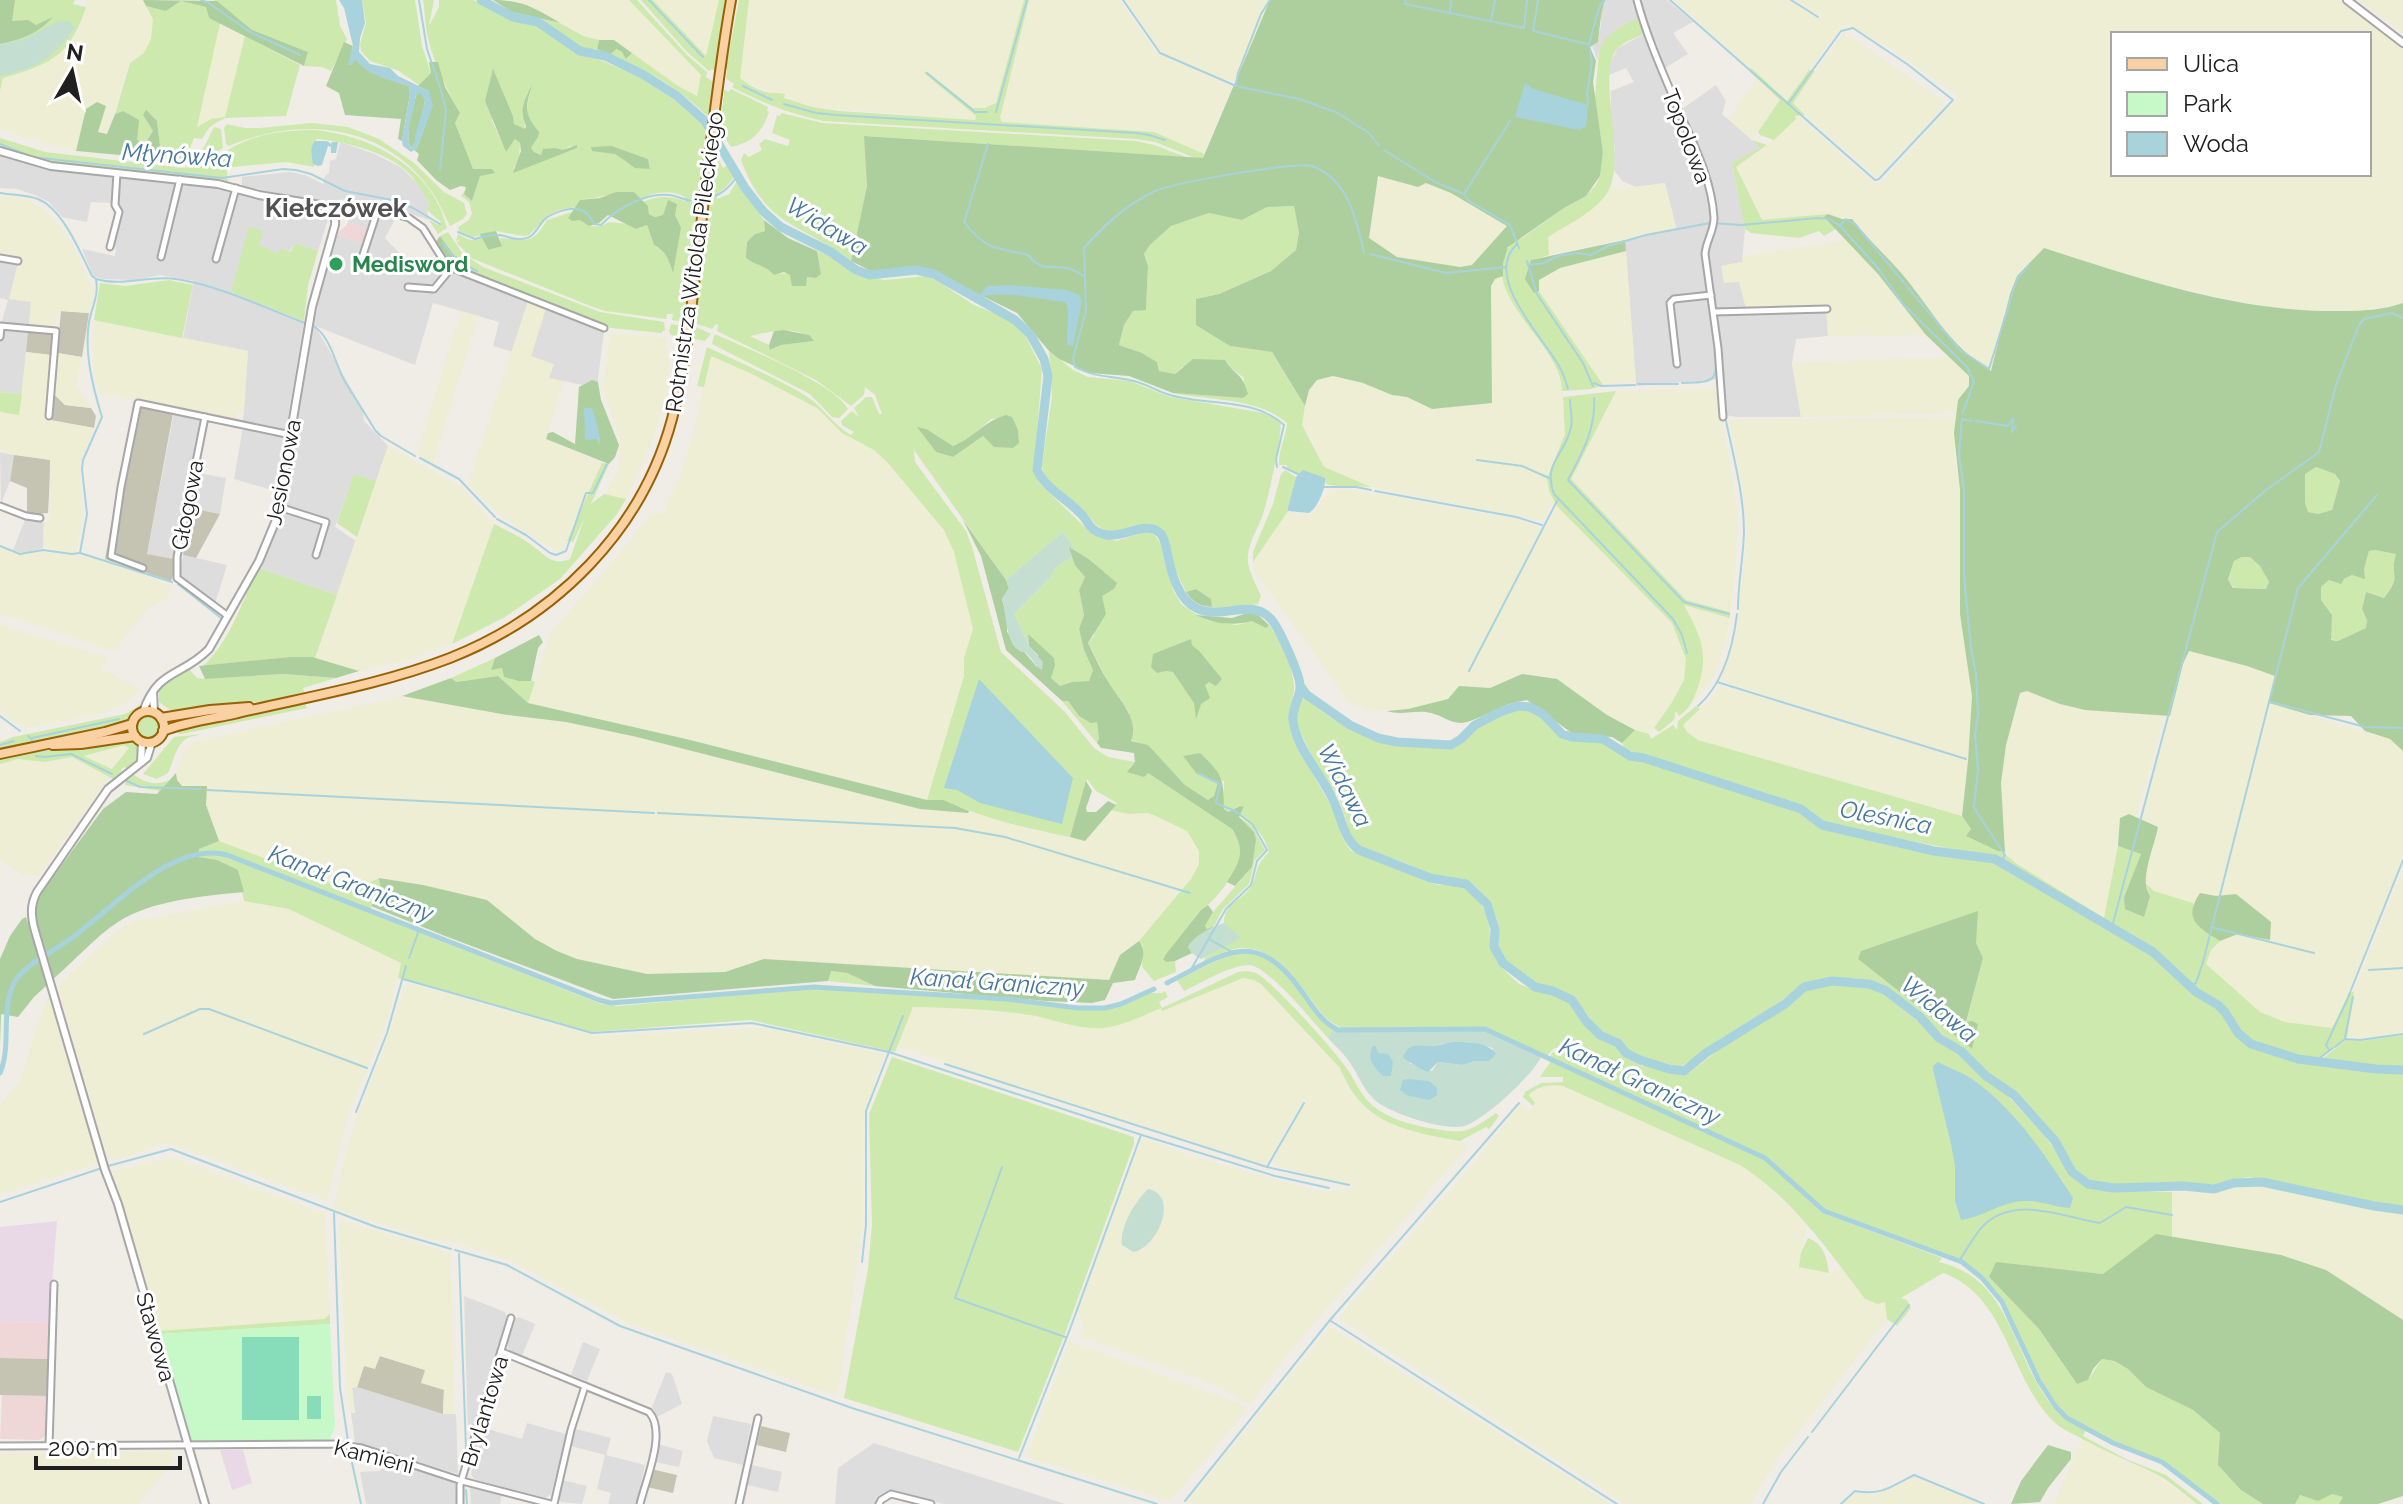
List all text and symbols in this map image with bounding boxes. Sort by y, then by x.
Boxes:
north arrow [32,32,112,112]
legend [2111,32,2371,176]
text: N [65,38,85,66]
text: Ulica [2183,49,2239,78]
street label: Topolowa [1657,85,1717,187]
text: Park [2183,89,2232,118]
street label: Rotmistrza Witolda Pileckiego [660,110,728,414]
text: Woda [2183,129,2249,158]
water label: Młynówka [121,137,233,173]
water label: Widawa [781,190,873,262]
district label: Kiełczówek [265,193,408,223]
place label: Medisword [352,251,468,277]
marker: Medisword [327,255,345,273]
street label: Jesionowa [260,417,306,527]
street label: Głogowa [166,458,208,552]
water label: Widawa [1312,738,1378,832]
water label: Oleśnica [1838,794,1934,840]
water label: Kanał Graniczny [265,838,439,928]
water label: Kanał Graniczny [909,961,1086,1003]
water label: Widawa [1895,969,1983,1049]
water label: Kanał Graniczny [1555,1031,1726,1132]
street label: Stawowa [131,1289,181,1385]
street label: Brylantowa [455,1352,513,1470]
scale bar [36,1420,180,1470]
text: 200 m [48,1433,118,1462]
street label: Kamieni [331,1434,417,1478]

